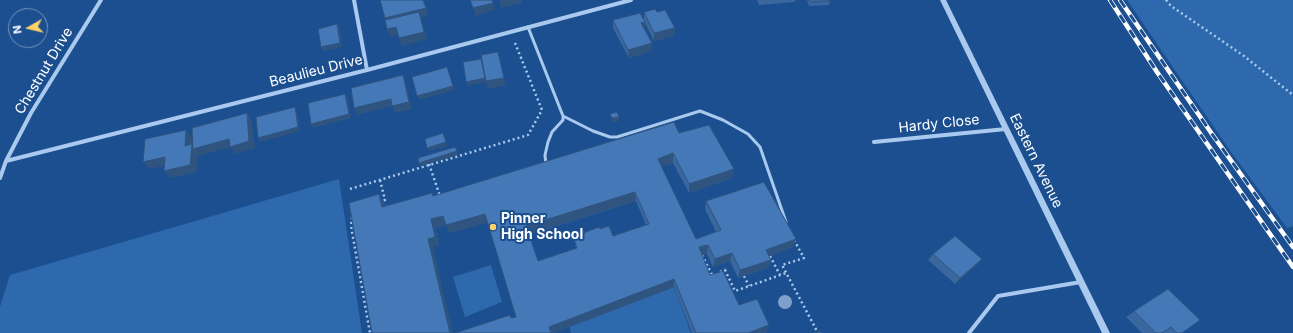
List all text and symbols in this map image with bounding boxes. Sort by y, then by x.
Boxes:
north arrow [8,8,48,48]
text: N [10,24,25,35]
street label: Chestnut Drive [11,24,77,118]
street label: Beaulieu Drive [268,51,364,91]
street label: Hardy Close [898,111,980,137]
street label: Eastern Avenue [1006,111,1066,211]
place label: Pinner High School [501,211,583,244]
marker: Pinner High School [488,222,498,232]

